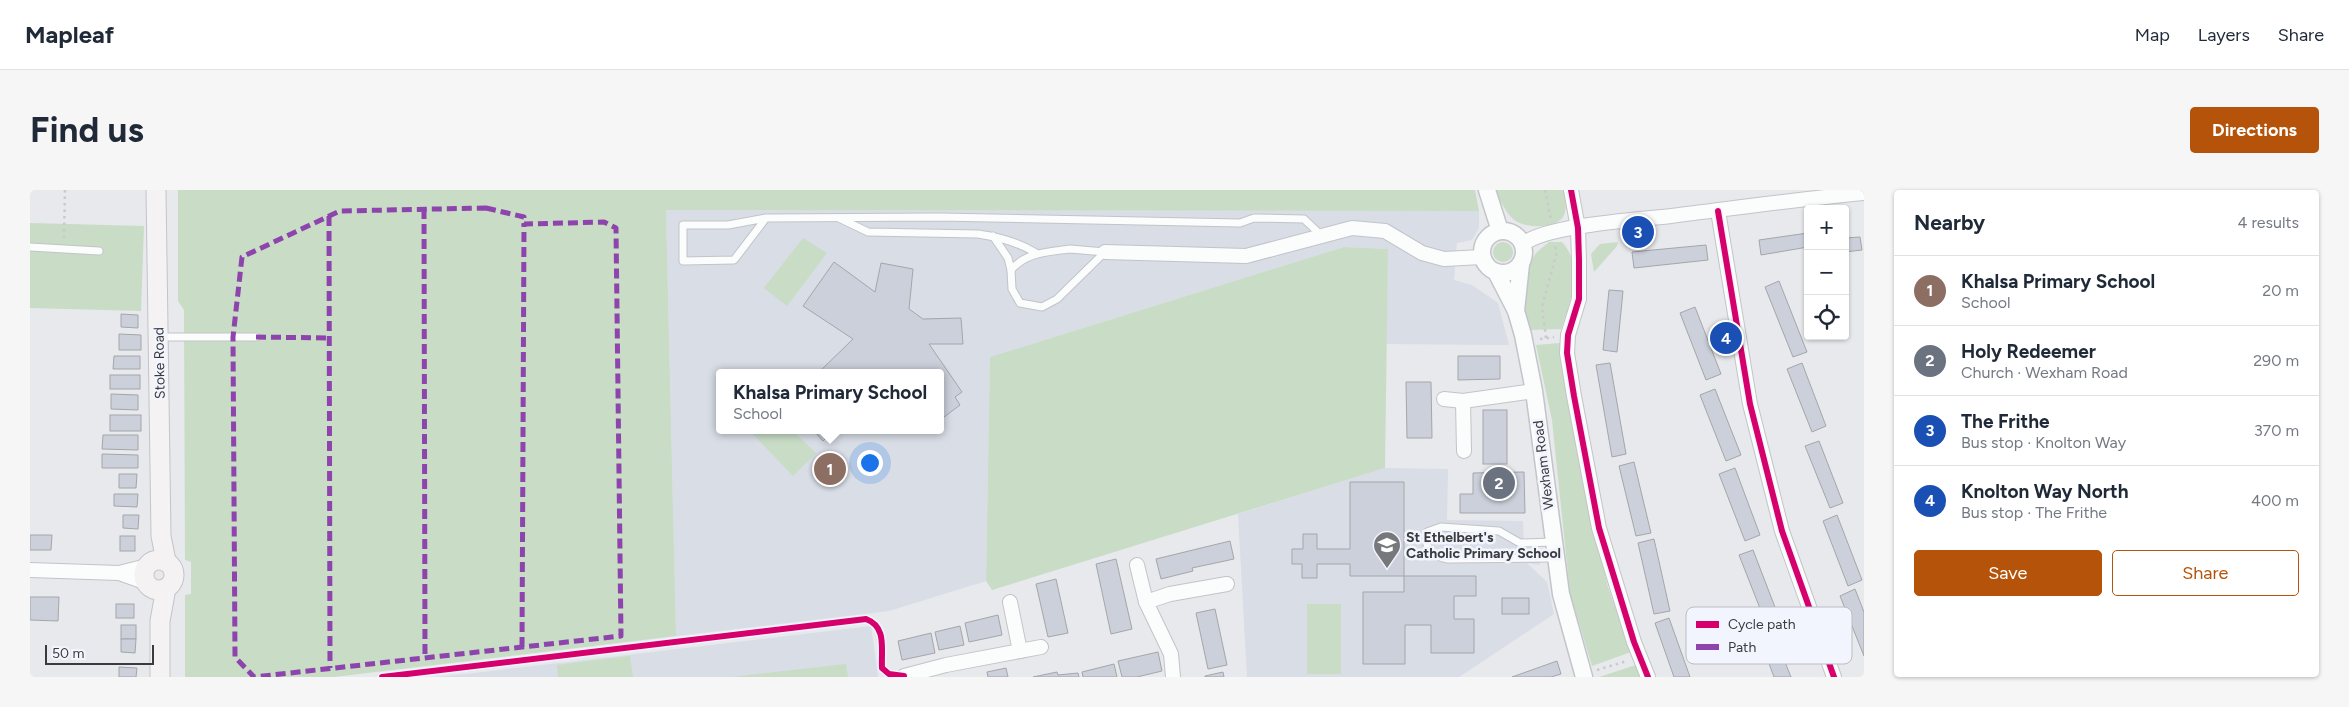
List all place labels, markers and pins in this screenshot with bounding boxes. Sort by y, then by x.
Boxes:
pin: 3 [1622,213,1654,251]
pin: 4 [1710,319,1742,357]
pin: 1 [814,450,846,488]
pin: 2 [1483,464,1515,502]
place label: St Ethelbert's Catholic Primary School [1406,529,1561,562]
school or university icon: St Ethelbert's Catholic Primary School [1372,530,1402,569]

